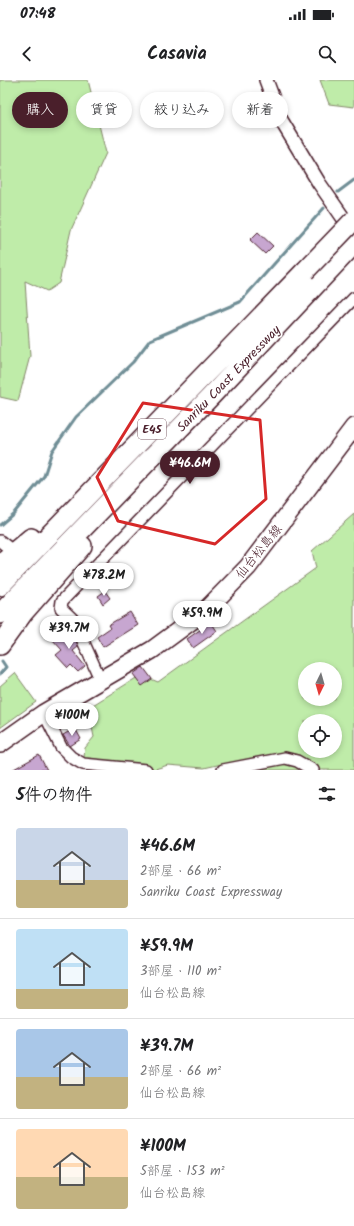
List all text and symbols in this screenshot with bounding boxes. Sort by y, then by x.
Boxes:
text: 07:48 [20,2,56,26]
text: Casavia [147,40,207,69]
icon: back [16,43,38,65]
icon: search [316,43,338,65]
chip: 購入 [12,92,68,128]
chip: 賃貸 [76,92,132,128]
chip: 絞り込み [140,92,224,128]
chip: 新着 [232,92,288,128]
street label: Sanriku Coast Expressway [172,320,287,437]
road number: E45 [138,419,166,439]
pin: ¥46.6M [157,451,223,485]
text: ¥46.6M [169,453,211,474]
street label: 仙台松島線 [231,519,288,584]
pin: ¥78.2M [71,563,137,597]
text: ¥78.2M [83,565,125,586]
pin: ¥59.9M [169,601,235,635]
text: ¥59.9M [182,603,222,624]
pin: ¥39.7M [36,616,102,650]
text: ¥39.7M [49,618,89,639]
north arrow [298,662,342,706]
map controls [298,662,342,758]
pin: ¥100M [44,703,100,737]
text: ¥100M [54,705,90,726]
button: locate [298,714,342,758]
text: 5件の物件 [16,782,93,809]
icon: filters [316,783,338,805]
text: ¥46.6M [140,833,195,860]
icon: home [48,844,96,892]
text: 2部屋 · 66 m² [140,861,221,882]
text: Sanriku Coast Expressway [140,882,282,903]
text: ¥59.9M [140,933,193,960]
icon: home [48,945,96,993]
text: 3部屋 · 110 m² [140,961,221,982]
text: 仙台松島線 [140,983,205,1004]
text: ¥39.7M [140,1033,193,1060]
icon: home [48,1045,96,1093]
text: 2部屋 · 66 m² [140,1061,221,1082]
text: 仙台松島線 [140,1083,205,1104]
text: ¥100M [140,1133,186,1160]
icon: home [48,1145,96,1193]
text: 5部屋 · 153 m² [140,1161,225,1182]
text: 仙台松島線 [140,1183,205,1204]

